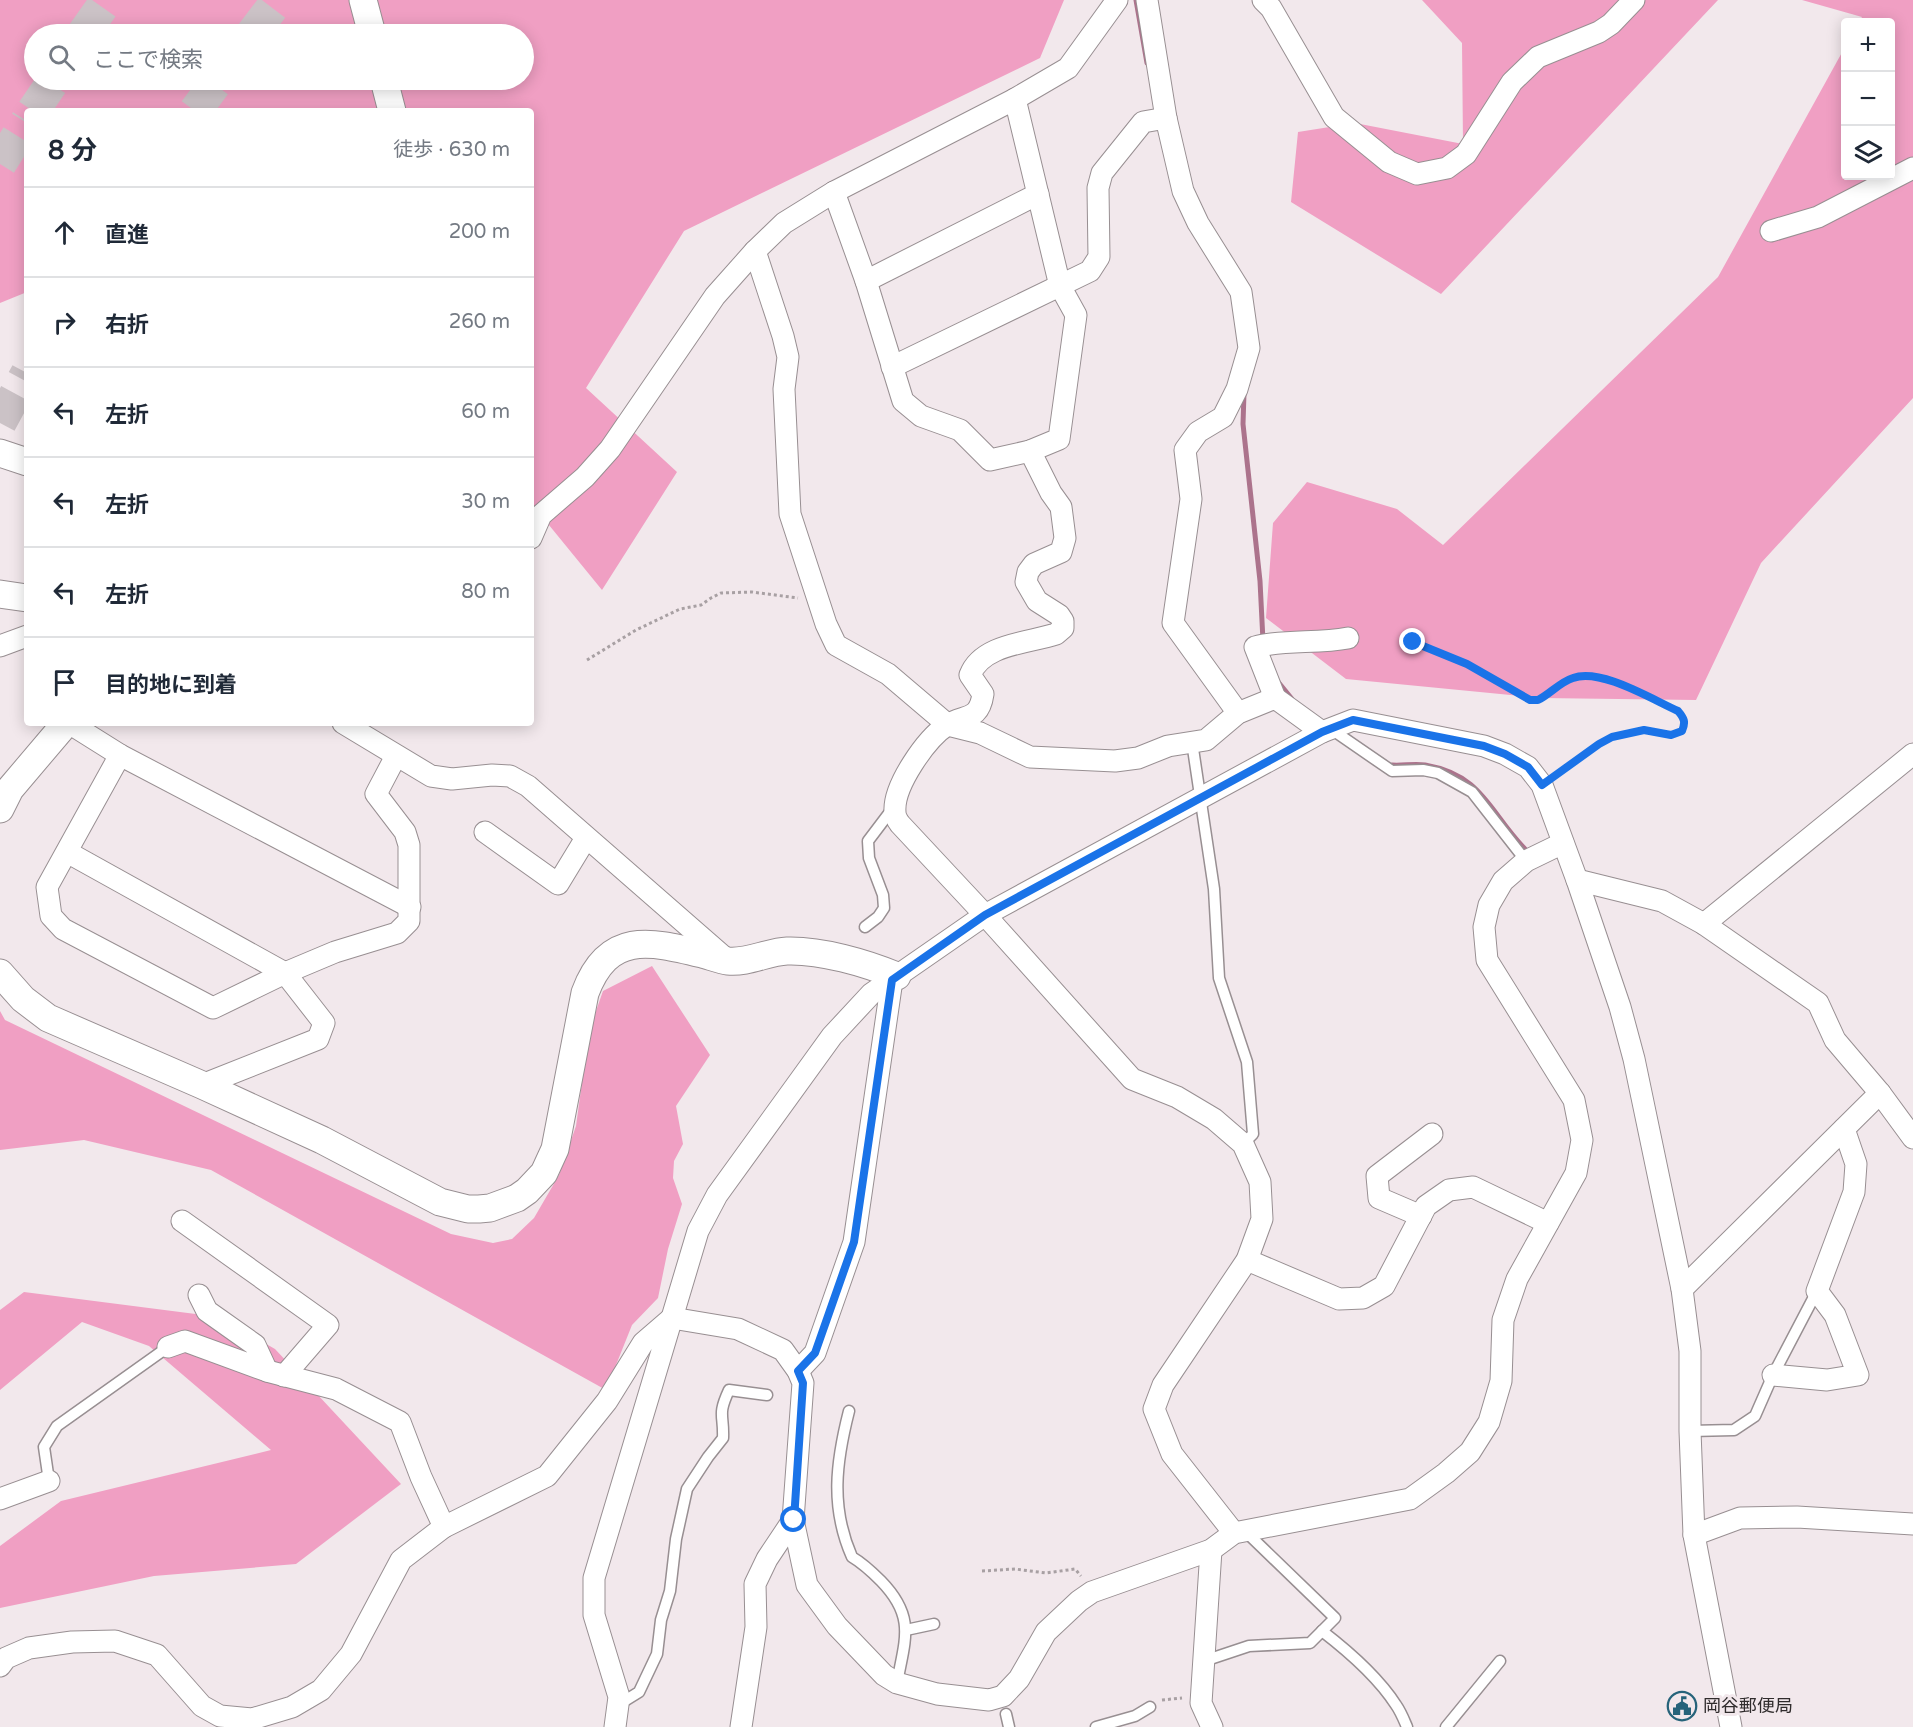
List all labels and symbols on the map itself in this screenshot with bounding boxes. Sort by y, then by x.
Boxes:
route end [1399,628,1425,654]
route start [780,1506,806,1532]
public building icon: 岡谷郵便局 [1666,1690,1698,1722]
place label: 岡谷郵便局 [1703,1695,1793,1717]

